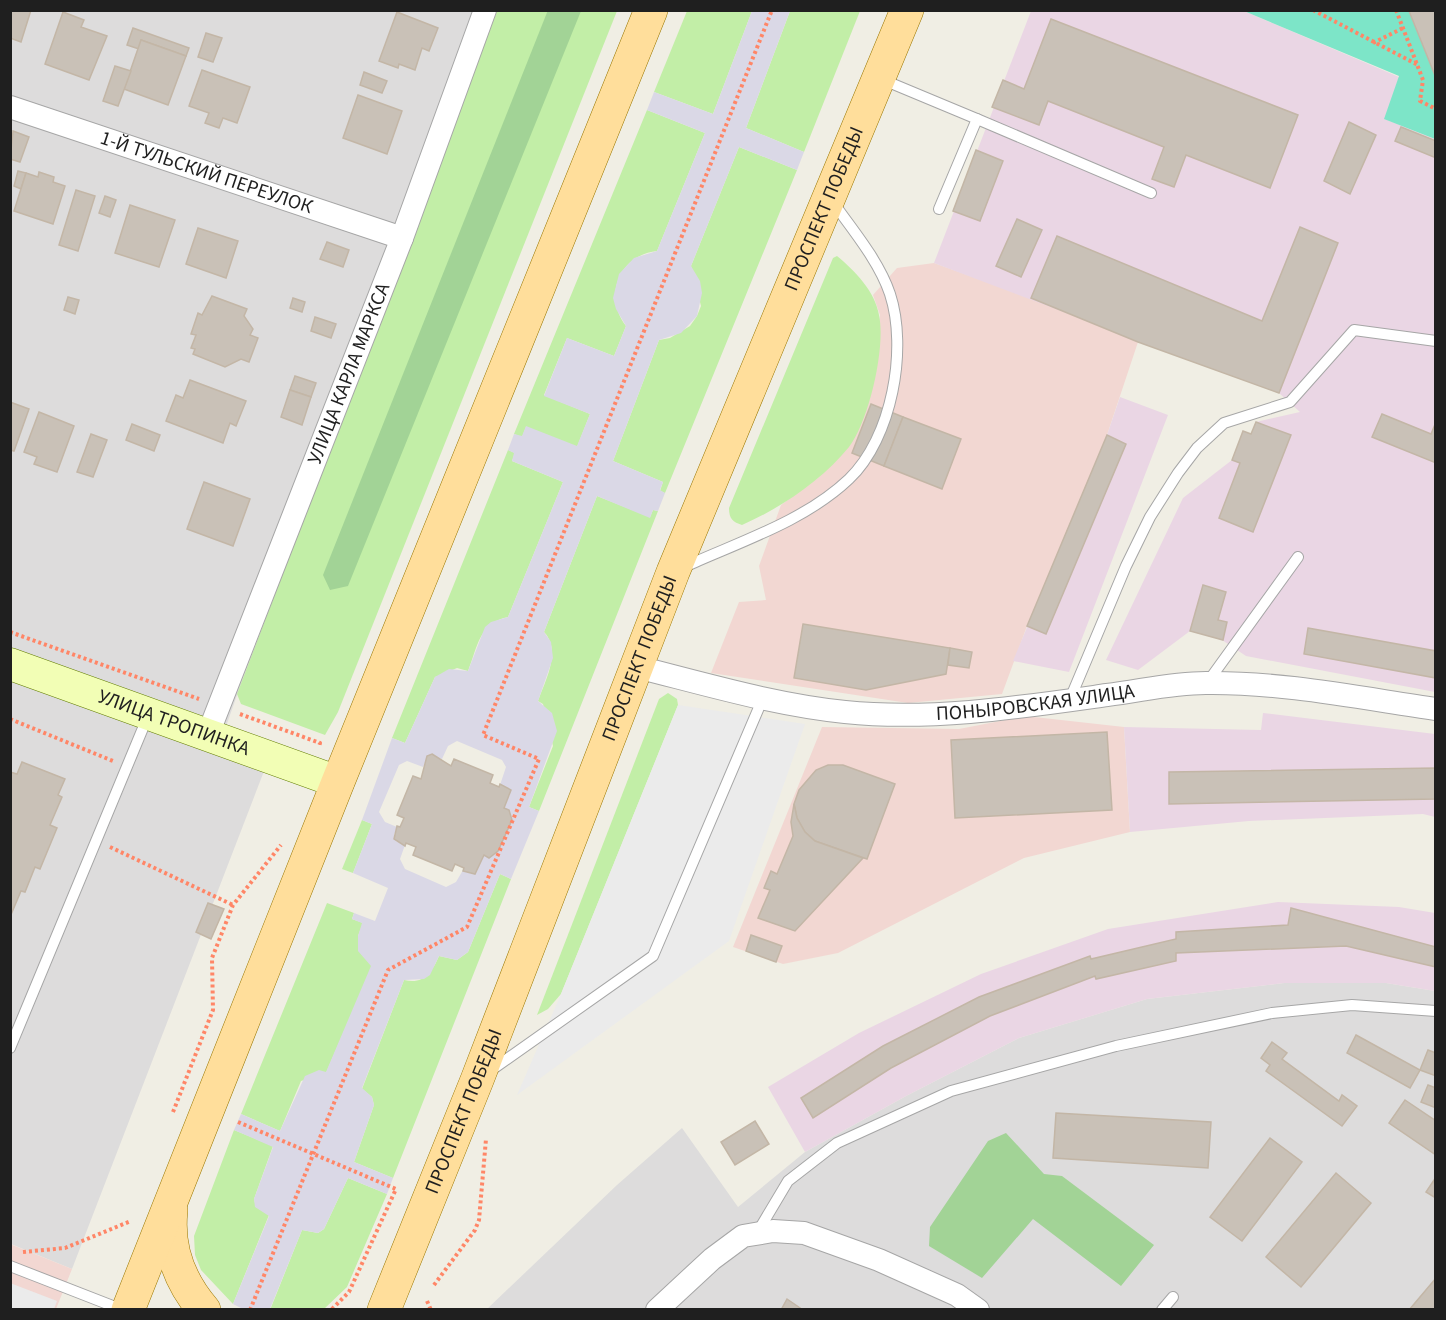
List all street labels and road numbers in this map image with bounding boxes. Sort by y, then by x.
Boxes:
street label: ПРОСПЕКТ ПОБЕДЫ [778,122,871,295]
street label: 1-Й ТУЛЬСКИЙ ПЕРЕУЛОК [96,124,317,221]
street label: УЛИЦА КАРЛА МАРКСА [301,279,397,468]
street label: ПРОСПЕКТ ПОБЕДЫ [595,571,684,745]
street label: ПОНЫРОВСКАЯ УЛИЦА [935,677,1137,728]
street label: УЛИЦА ТРОПИНКА [94,683,254,763]
street label: ПРОСПЕКТ ПОБЕДЫ [418,1025,509,1198]

